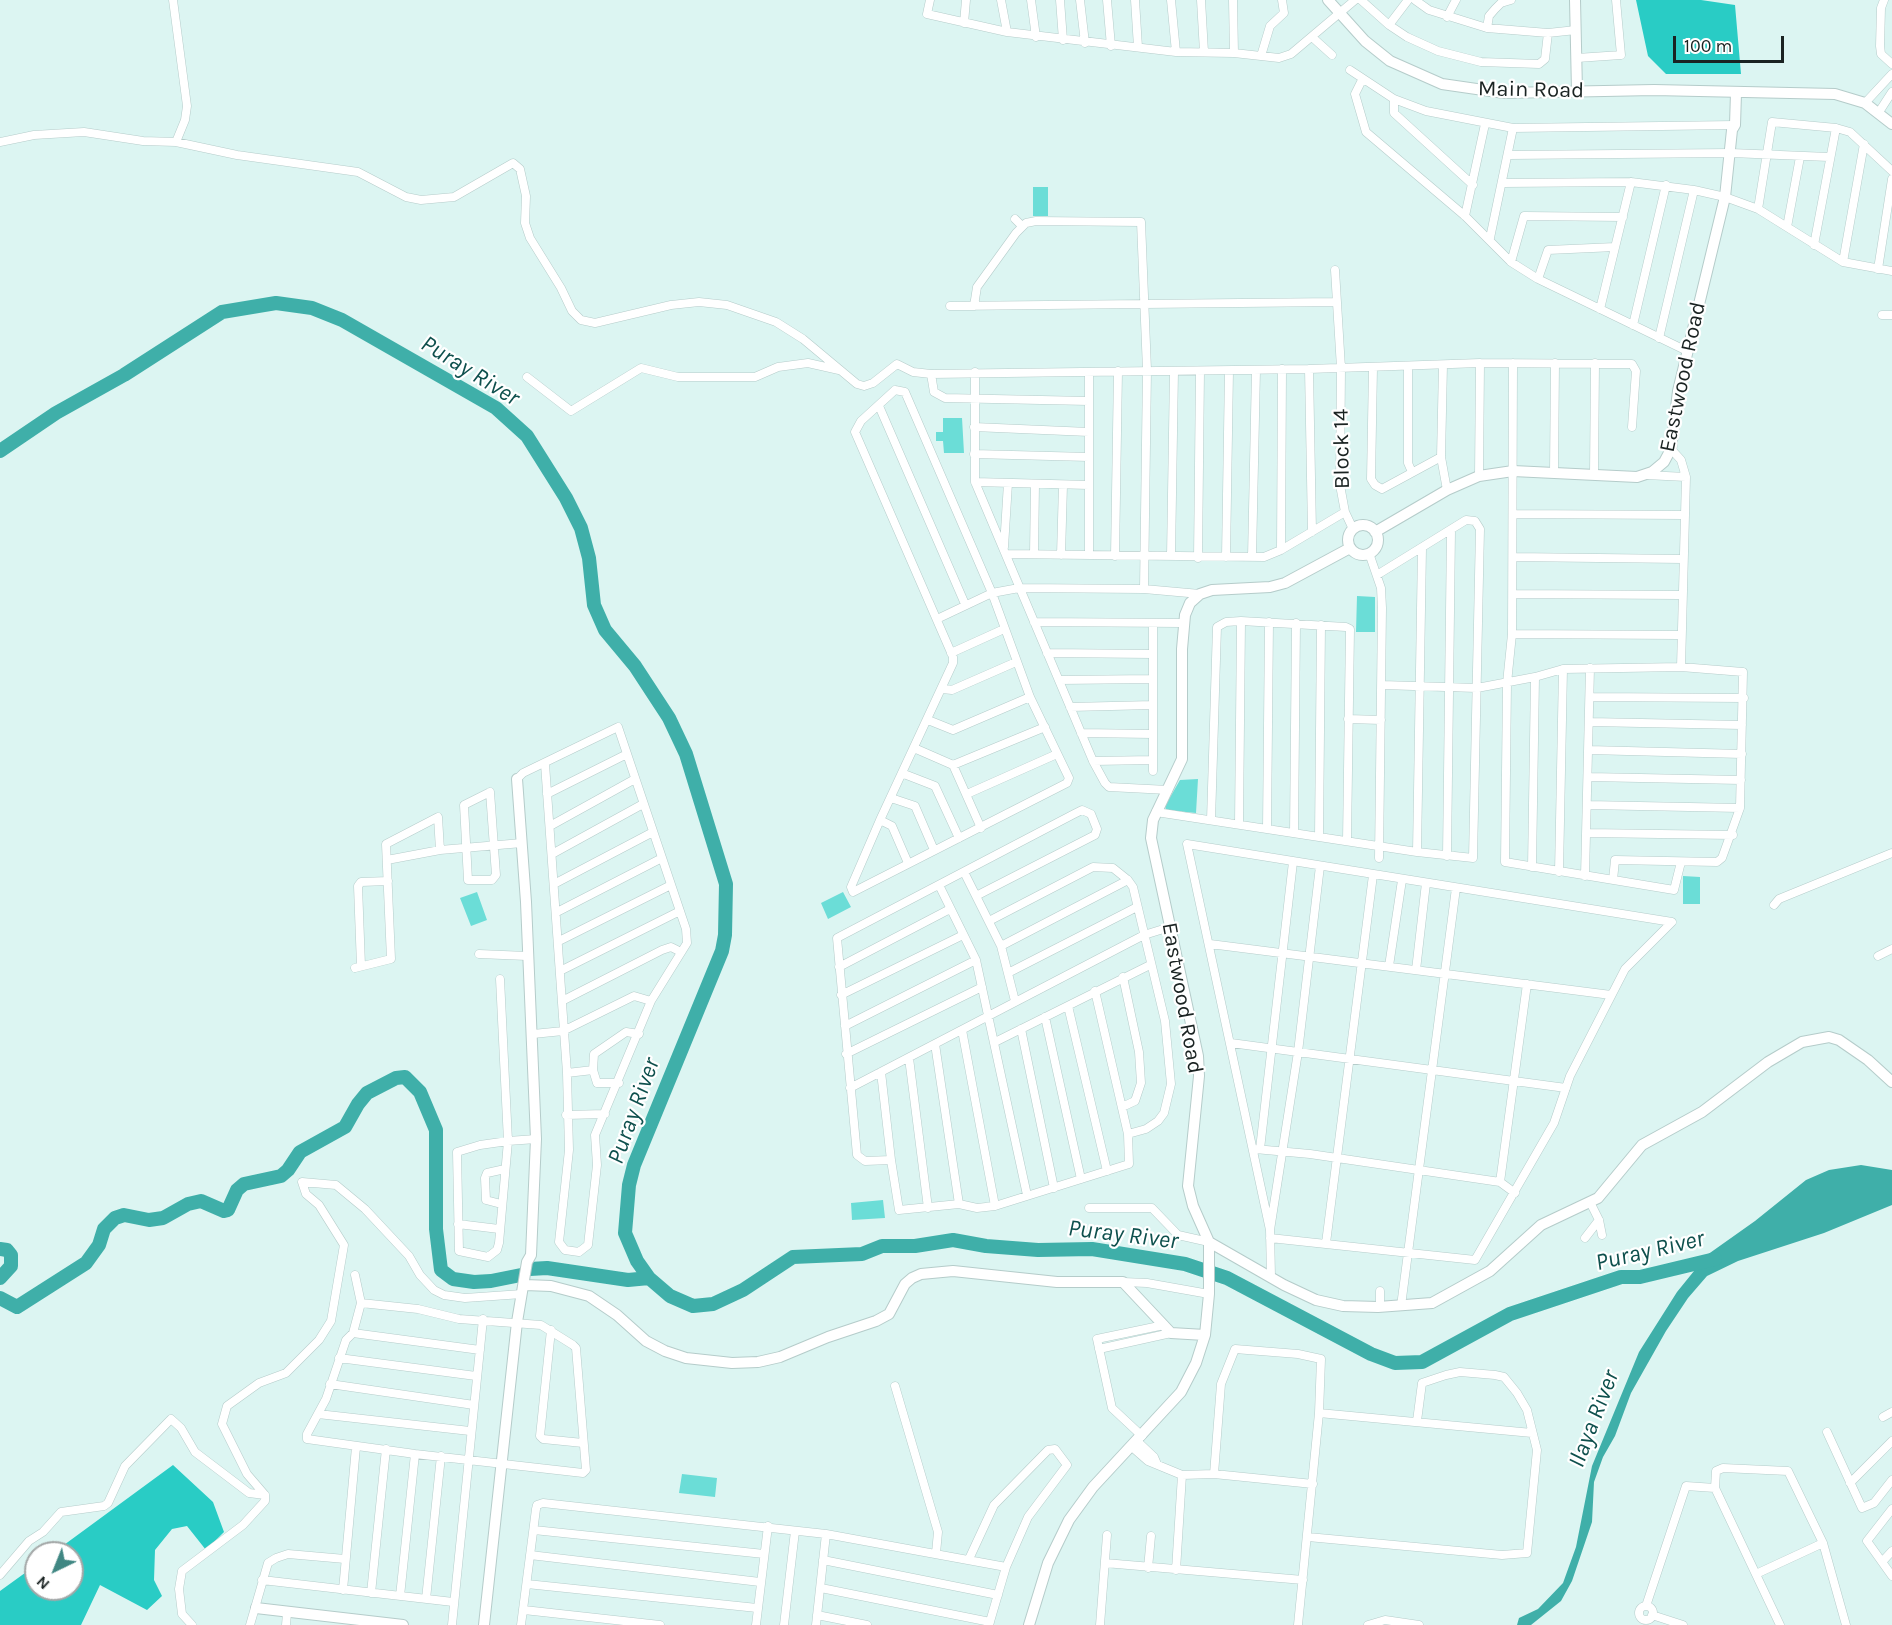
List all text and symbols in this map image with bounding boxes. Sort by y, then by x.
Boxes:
scale bar [1676,24,1787,62]
text: 100 m [1684,35,1732,57]
street label: Main Road [1478,76,1584,104]
street label: Eastwood Road [1654,299,1712,455]
water label: Puray River [415,329,525,413]
street label: Block 14 [1328,409,1356,489]
street label: Eastwood Road [1156,920,1208,1076]
water label: Puray River [602,1054,666,1168]
water label: Puray River [1066,1214,1180,1256]
water label: Puray River [1593,1224,1707,1278]
water label: Ilaya River [1562,1366,1626,1472]
north arrow [24,1541,84,1601]
text: N [32,1572,53,1594]

